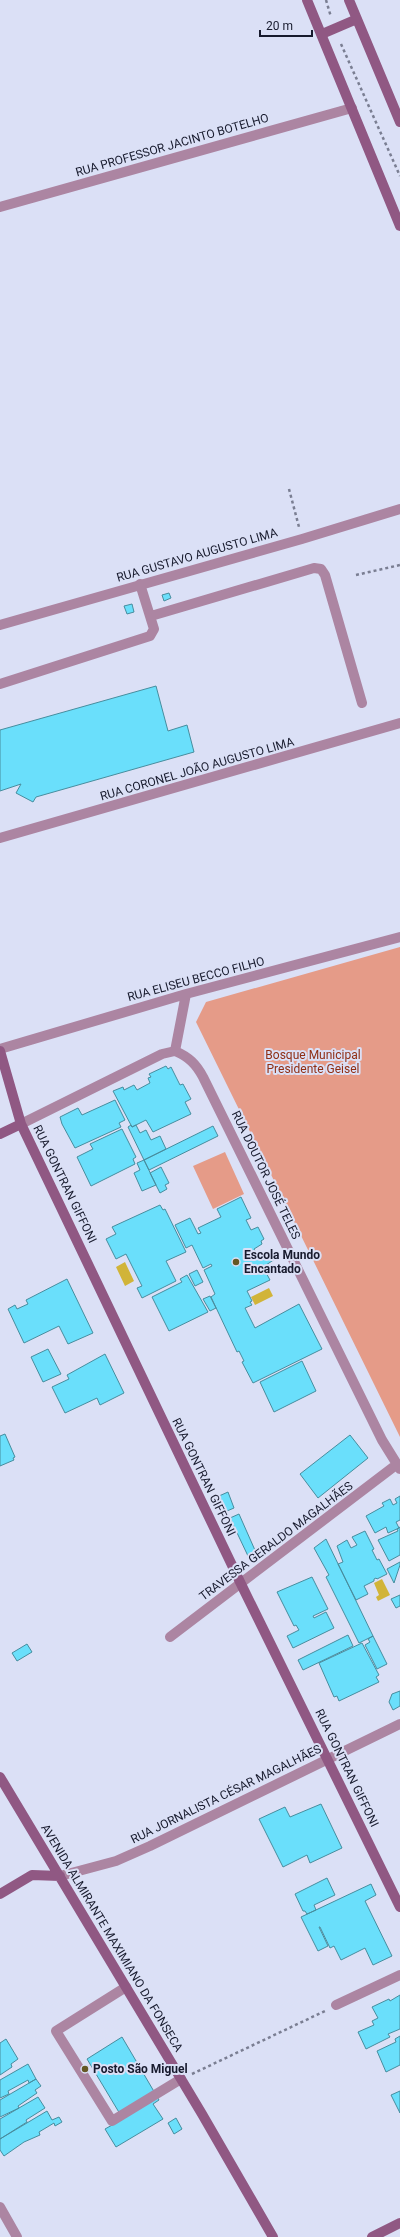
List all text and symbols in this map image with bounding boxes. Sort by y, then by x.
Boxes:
scale bar [260,12,312,38]
text: 20 m [266,19,293,33]
street label: RUA PROFESSOR JACINTO BOTELHO [74,111,270,179]
street label: RUA GUSTAVO AUGUSTO LIMA [115,525,279,585]
street label: RUA CORONEL JOÃO AUGUSTO LIMA [98,733,296,803]
street label: RUA ELISEU BECCO FILHO [126,954,266,1004]
park label: Bosque Municipal Presidente Geisel [265,1048,361,1076]
street label: RUA DOUTOR JOSÉ TELES [229,1108,304,1242]
street label: RUA GONTRAN GIFFONI [30,1123,100,1245]
place label: Escola Mundo Encantado [244,1248,320,1276]
marker: Escola Mundo Encantado [231,1257,241,1267]
street label: RUA GONTRAN GIFFONI [169,1416,239,1538]
street label: TRAVESSA GERALDO MAGALHÃES [195,1477,355,1603]
street label: RUA GONTRAN GIFFONI [312,1707,382,1829]
street label: RUA JORNALISTA CÉSAR MAGALHÃES [128,1740,324,1846]
street label: AVENIDA ALMIRANTE MAXIMIANO DA FONSECA [38,1822,186,2054]
place label: Posto São Miguel [93,2062,188,2076]
marker: Posto São Miguel [80,2064,90,2074]

